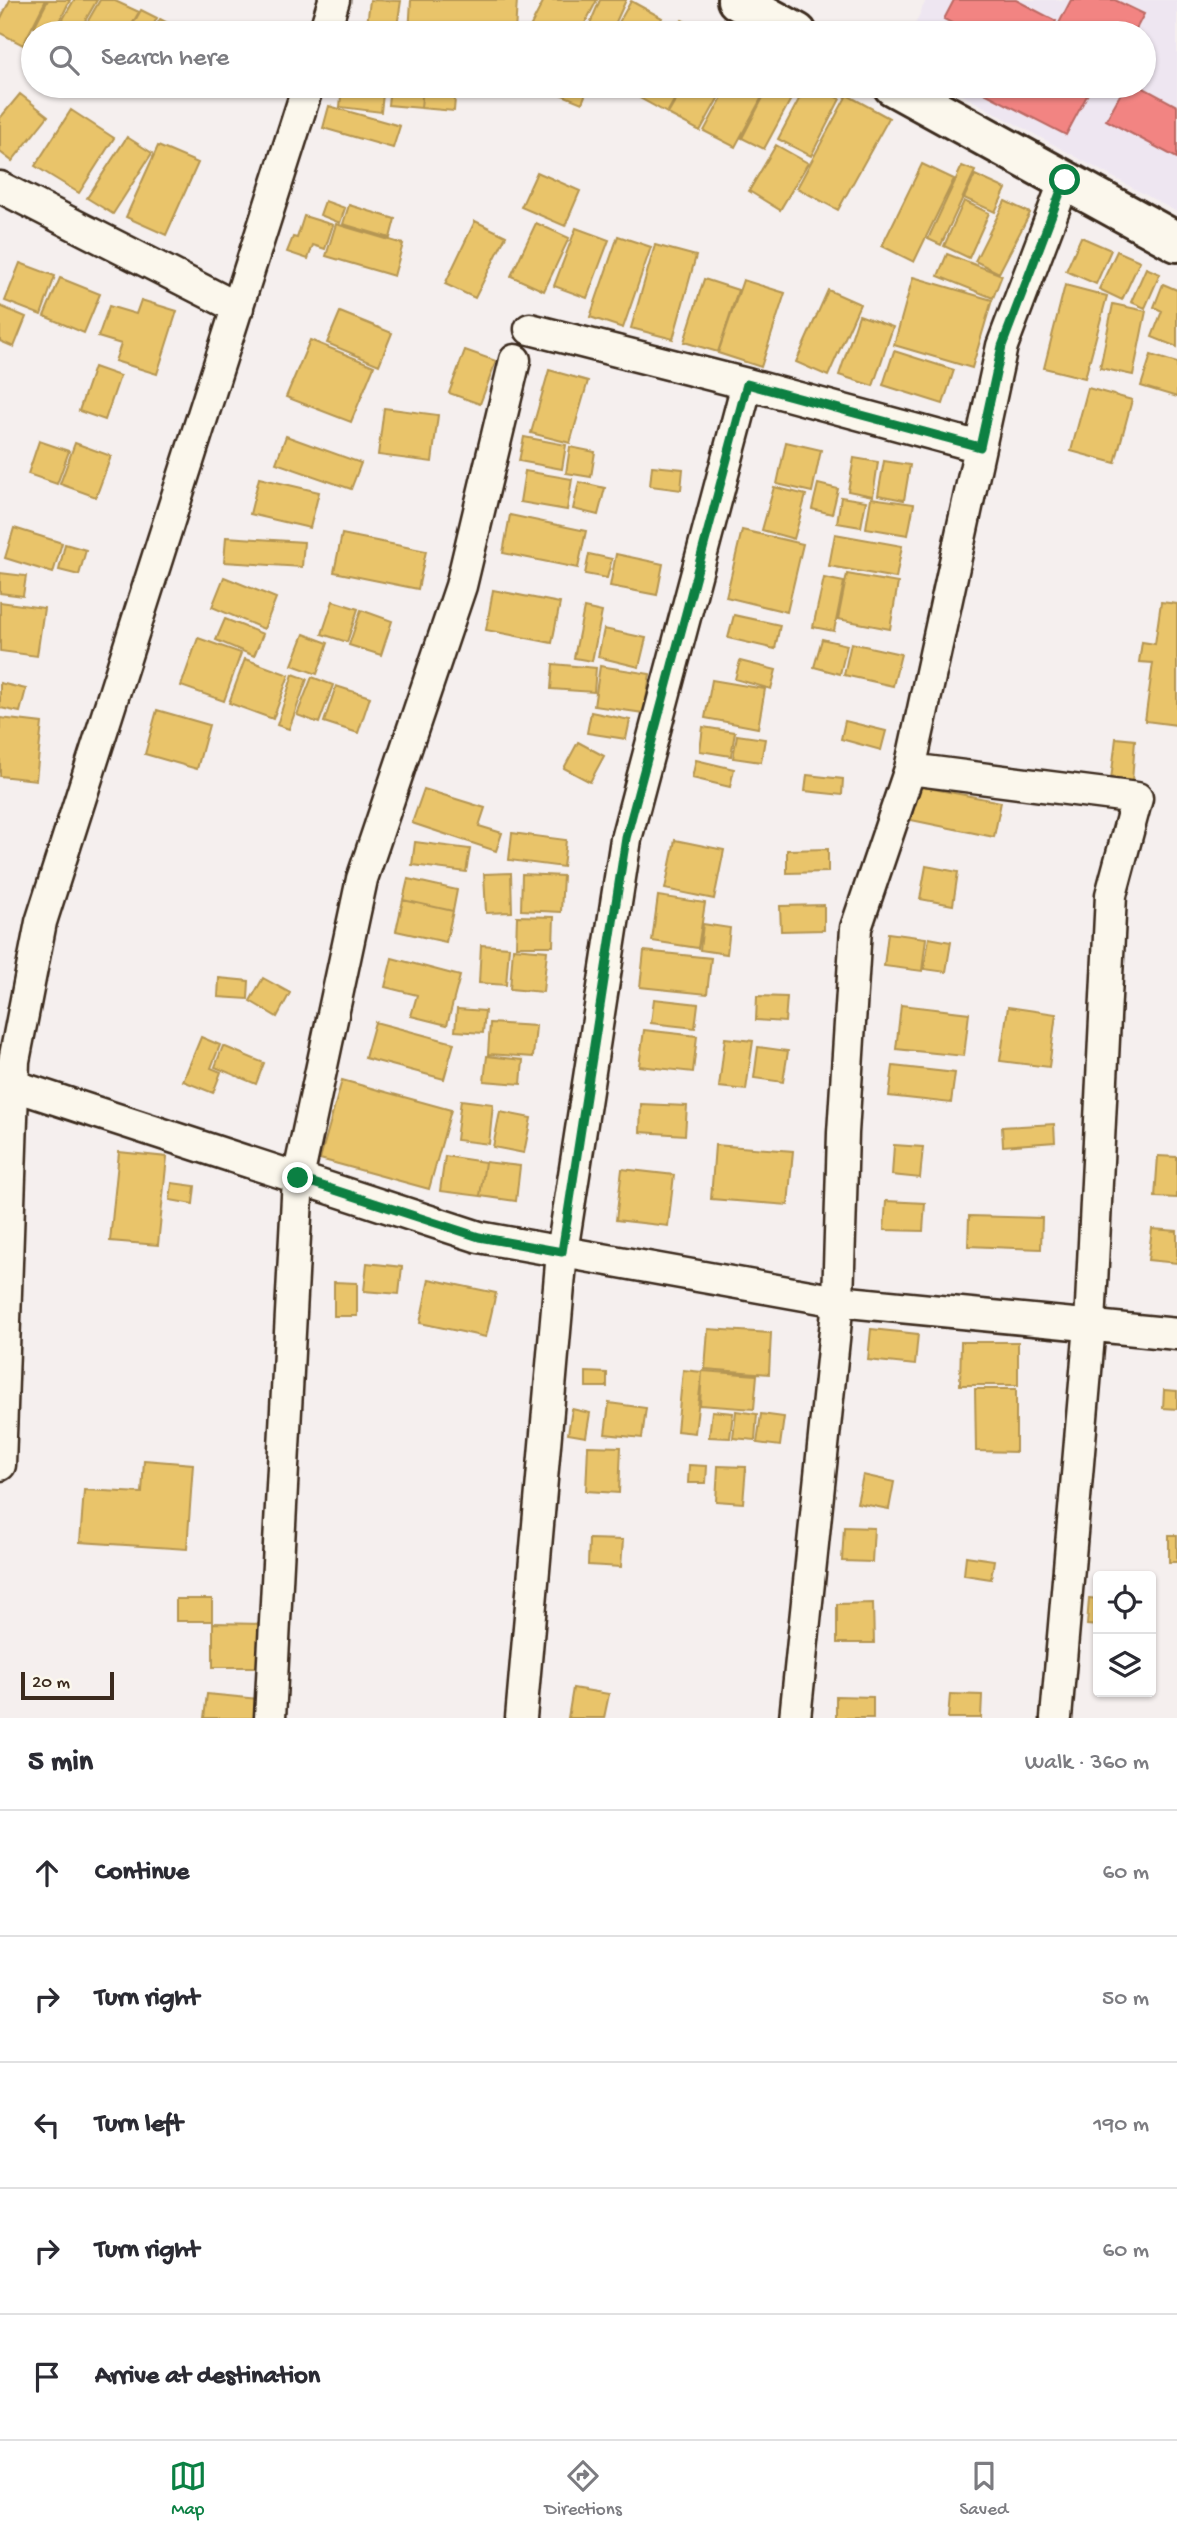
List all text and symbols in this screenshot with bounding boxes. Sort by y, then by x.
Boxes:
search box [21,21,1156,98]
icon: search [45,41,83,79]
text: Search here [101,44,229,75]
route start [1049,164,1080,195]
route end [282,1162,313,1193]
map controls [1093,1571,1156,1697]
button: locate [1093,1571,1156,1634]
button: layers [1093,1634,1156,1697]
scale bar [21,1669,114,1701]
text: 20 m [32,1672,70,1695]
text: 5 min [28,1746,93,1781]
text: Walk · 360 m [1025,1750,1149,1777]
icon: ahead [28,1854,66,1892]
text: Continue [95,1858,189,1889]
text: 60 m [1103,1860,1149,1887]
icon: right [28,1980,66,2018]
text: Turn right [95,1984,199,2015]
text: 50 m [1102,1986,1149,2013]
icon: left [28,2106,66,2144]
text: Turn left [95,2110,183,2141]
text: 190 m [1093,2112,1149,2139]
icon: right [28,2232,66,2270]
text: Turn right [95,2236,199,2267]
text: 60 m [1103,2238,1149,2265]
icon: arrive [28,2358,66,2396]
text: Arrive at destination [95,2362,320,2393]
tab: Map [169,2457,207,2522]
tab: Directions [545,2457,622,2522]
tab: Saved [959,2457,1008,2522]

